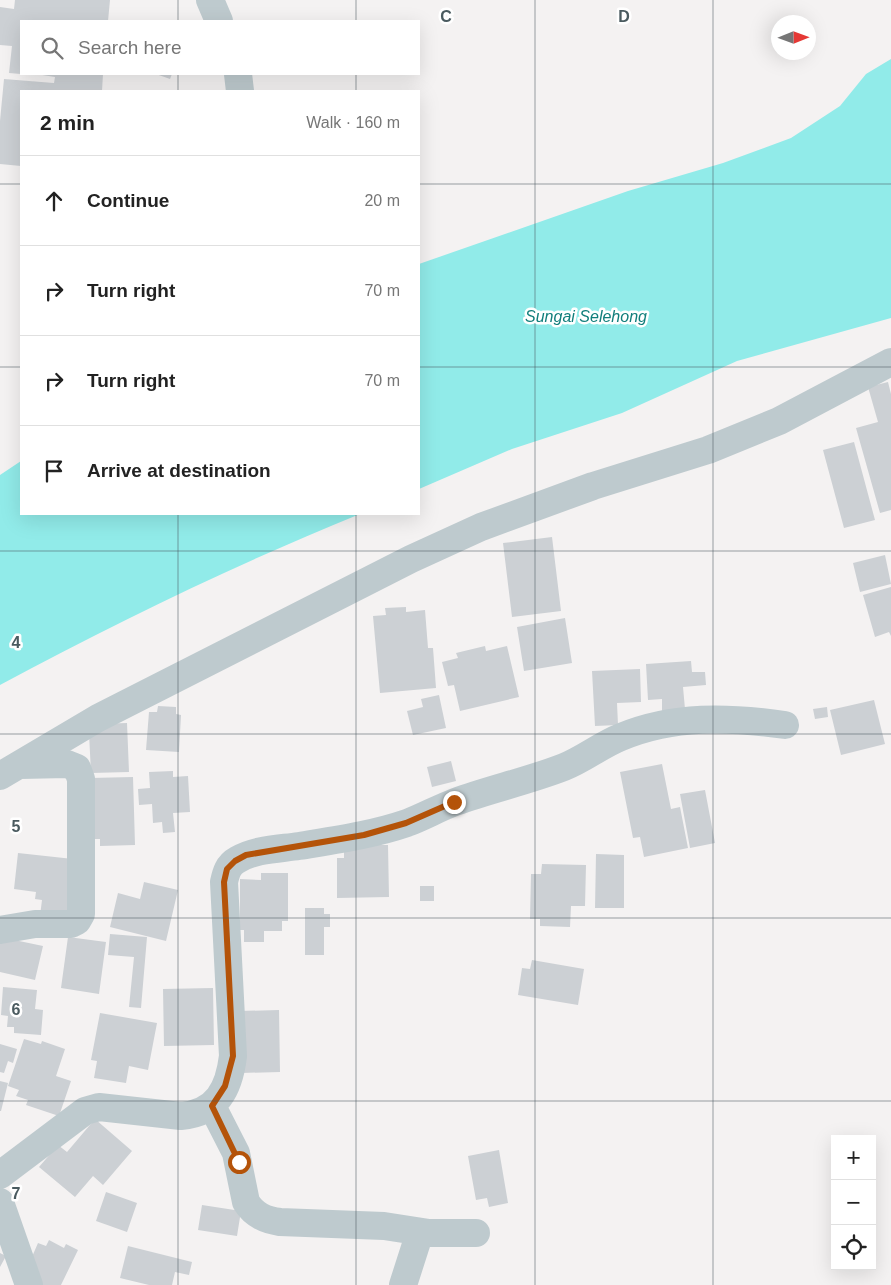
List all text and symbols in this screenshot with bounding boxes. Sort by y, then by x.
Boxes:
text: C [440,8,452,25]
text: D [618,8,630,25]
north arrow [771,15,816,60]
search box [20,20,420,75]
icon: search [38,34,66,62]
text: Search here [78,37,182,58]
text: 2 min [40,111,95,134]
text: Walk · 160 m [306,114,400,131]
icon: ahead [40,187,68,215]
text: Continue [87,190,169,211]
text: 20 m [364,192,400,209]
icon: right [40,277,68,305]
text: Turn right [87,280,175,301]
text: 70 m [364,282,400,299]
water label: Sungai Selehong [525,308,647,325]
icon: right [40,367,68,395]
text: Turn right [87,370,175,391]
text: 70 m [364,372,400,389]
icon: arrive [40,457,68,485]
text: Arrive at destination [87,460,271,481]
text: 4 [12,634,21,651]
route end [443,791,466,814]
text: 5 [12,818,21,835]
text: 6 [12,1001,21,1018]
map controls [831,1135,876,1270]
button: + [831,1135,876,1180]
route start [228,1151,251,1174]
button: − [831,1180,876,1225]
text: 7 [12,1185,21,1202]
button: locate [831,1225,876,1270]

